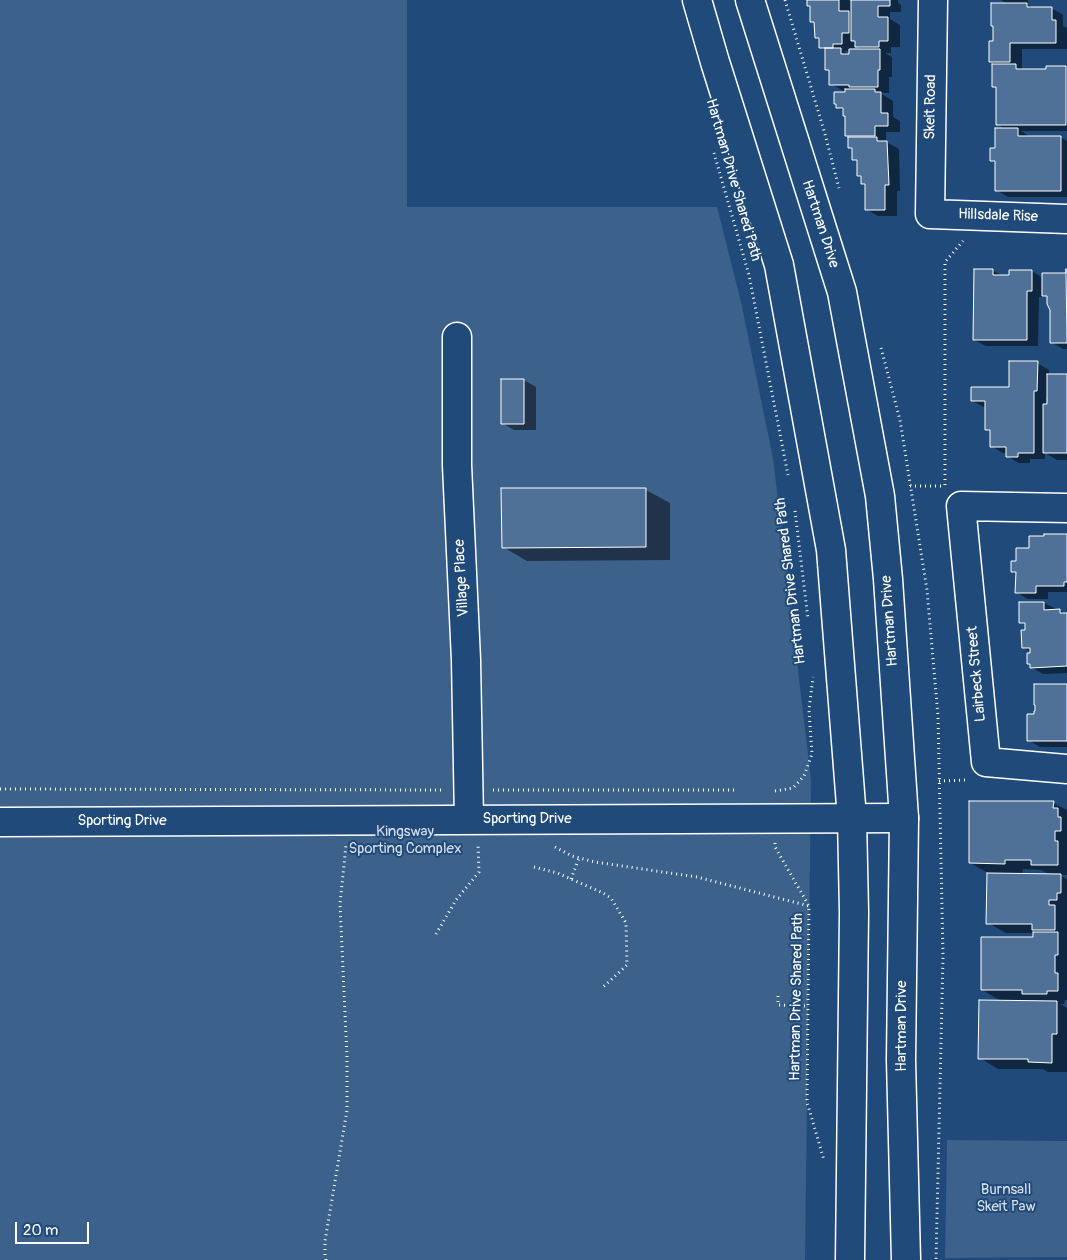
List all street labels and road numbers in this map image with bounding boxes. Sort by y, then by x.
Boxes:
street label: Skeit Road [921,74,941,140]
street label: Hartman Drive Shared Path [701,97,765,263]
street label: Hartman Drive [797,178,843,270]
street label: Hillsdale Rise [958,206,1038,226]
street label: Hartman Drive Shared Path [772,497,810,665]
street label: Village Place [451,539,473,617]
street label: Hartman Drive [878,575,902,667]
street label: Lairbeck Street [964,625,990,723]
street label: Sporting Drive [482,810,572,828]
street label: Sporting Drive [77,812,167,830]
street label: Hartman Drive Shared Path [787,913,807,1081]
street label: Hartman Drive [893,980,911,1072]

